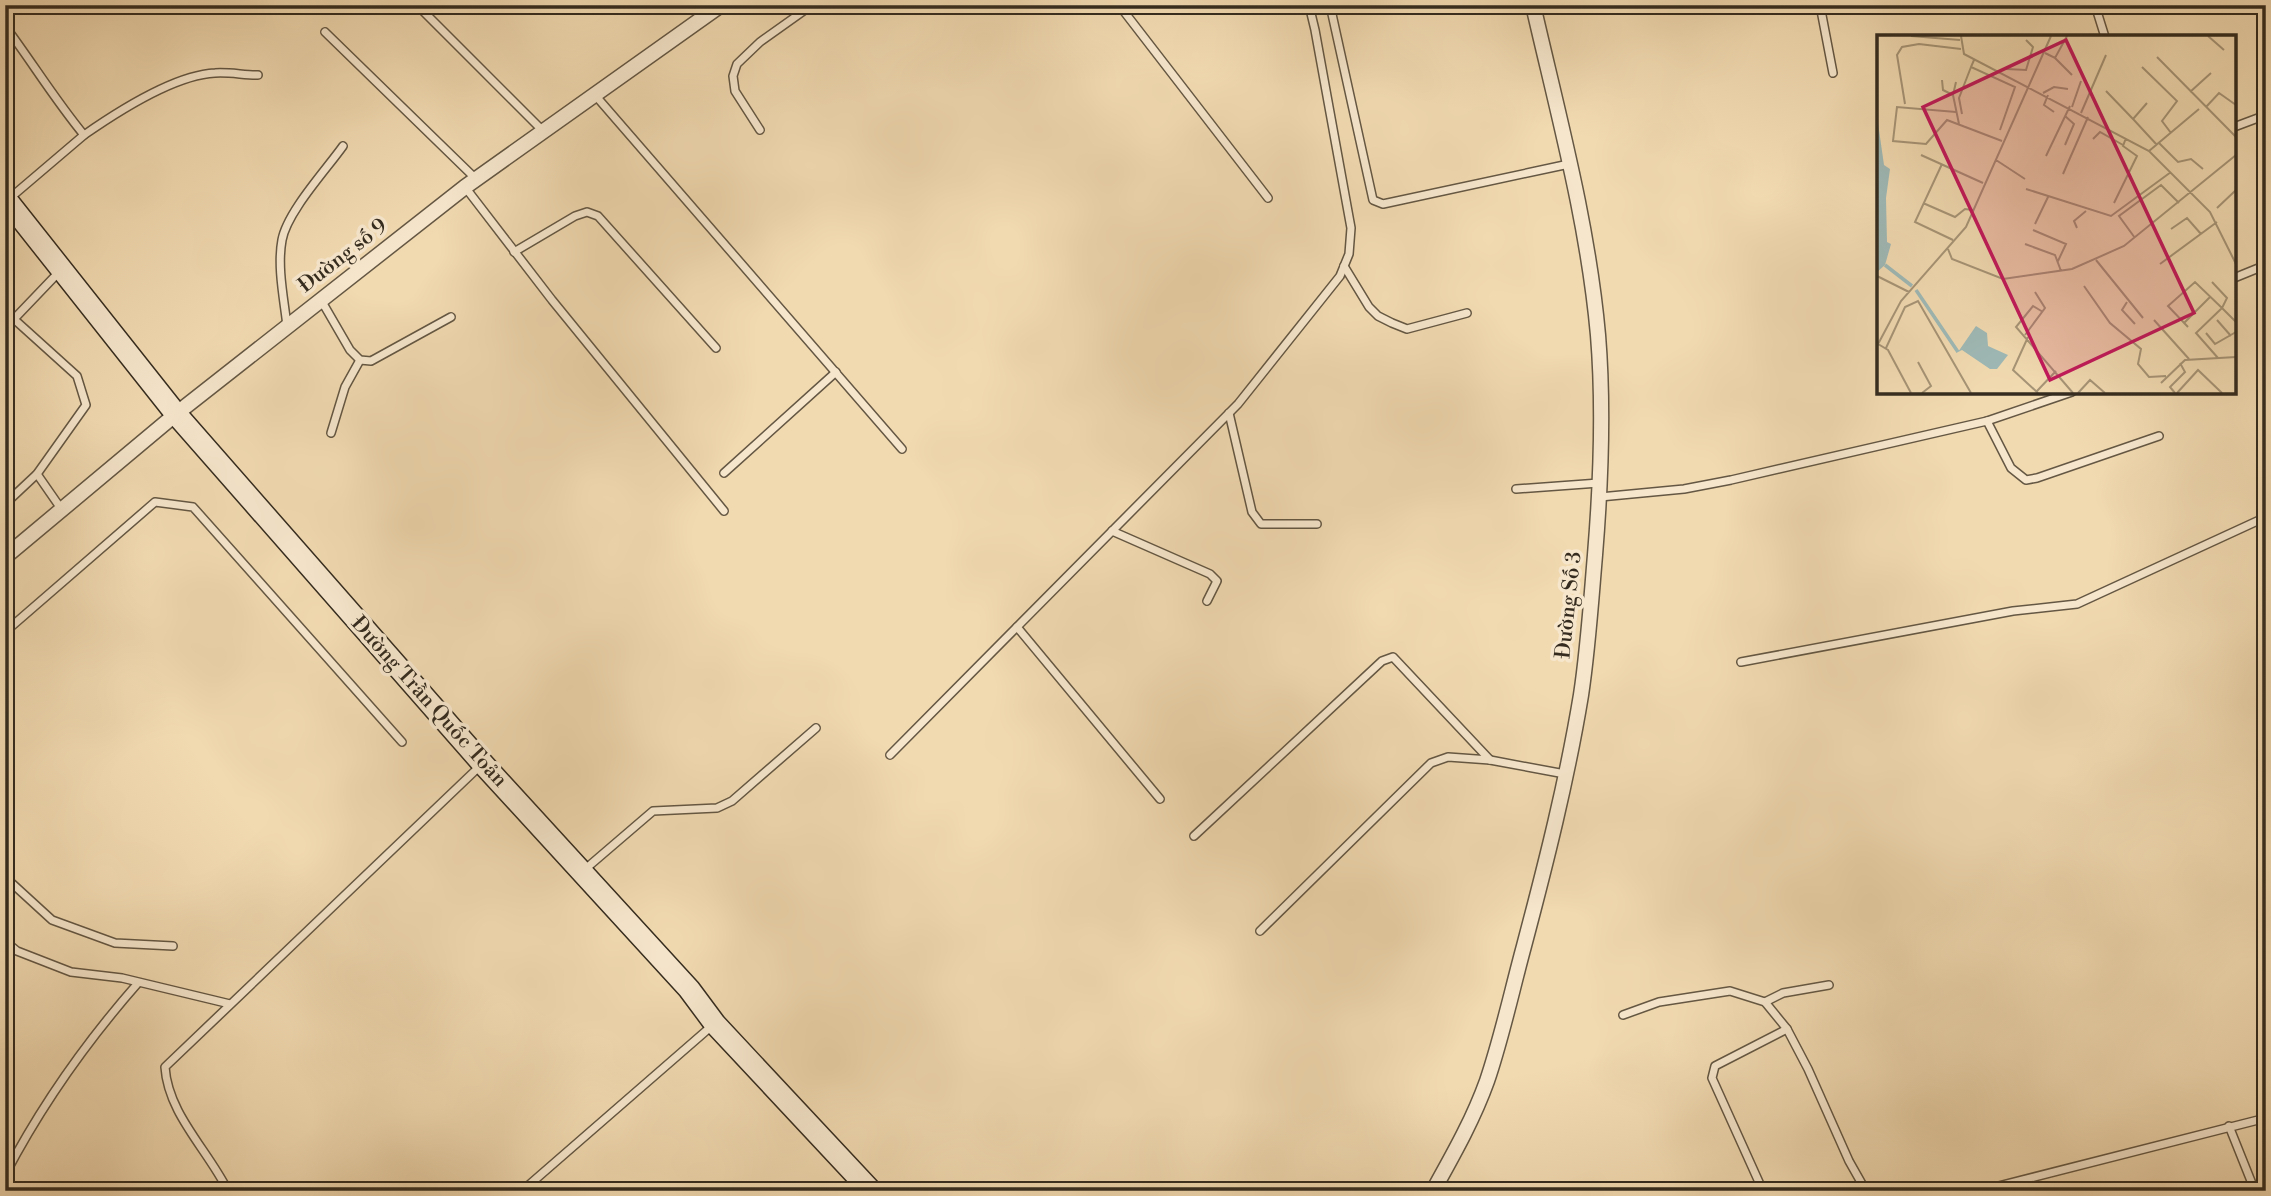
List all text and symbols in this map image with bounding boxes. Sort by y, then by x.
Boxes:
inset map [1877,35,2236,394]
street label: Đường số 9 [293,213,393,299]
street label: Đường Số 3 [1550,550,1588,660]
street label: Đường Trần Quốc Toản [345,611,513,793]

